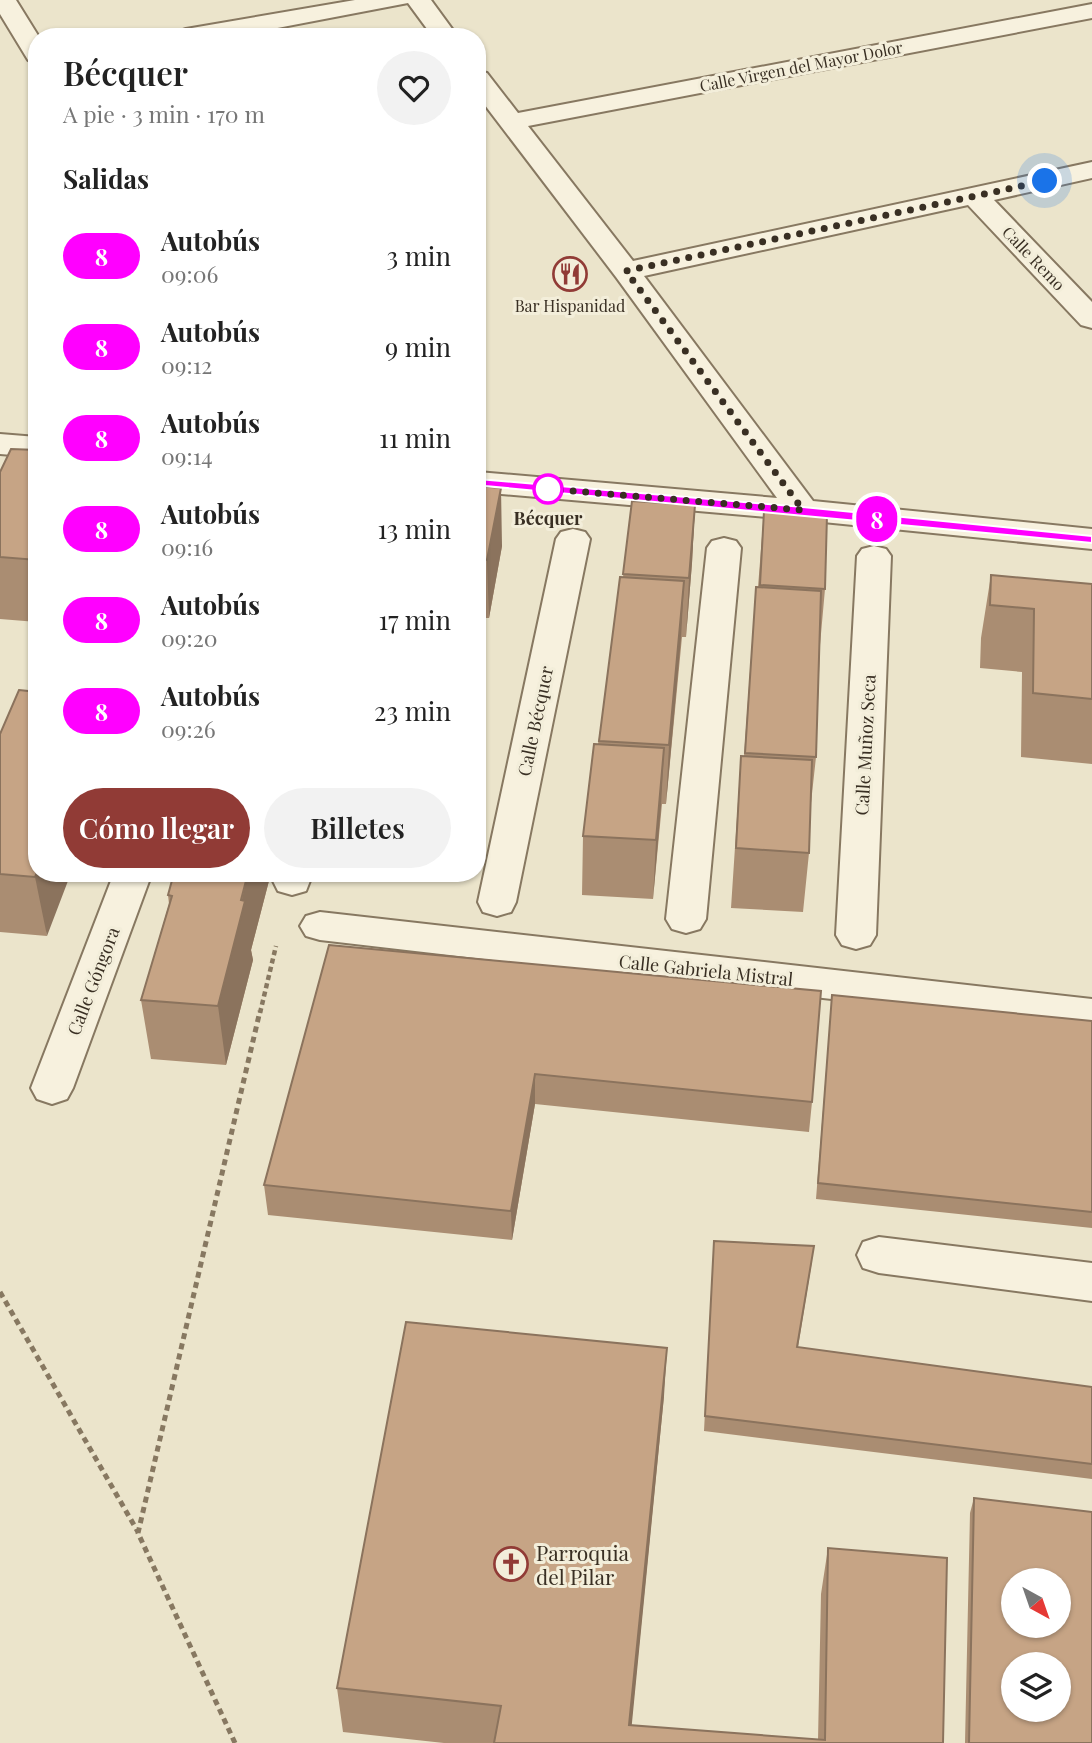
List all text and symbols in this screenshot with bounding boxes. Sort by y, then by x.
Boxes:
street label: Calle Virgen del Mayor Dolor [698,36,904,96]
text: Bécquer [63,50,188,94]
button: heart [377,51,451,125]
text: A pie · 3 min · 170 m [63,98,265,129]
text: Salidas [63,161,149,196]
your location [1027,163,1062,198]
street label: Calle Remo [998,221,1070,295]
text: Autobús [161,223,260,258]
text: 3 min [387,238,451,273]
text: 8 [95,240,108,272]
restaurant icon: Bar Hispanidad [551,255,589,293]
text: 09:06 [161,258,218,289]
place label: Bar Hispanidad [515,295,625,316]
text: Autobús [161,314,260,349]
text: 9 min [385,329,451,364]
text: 8 [95,331,108,363]
text: 09:12 [161,349,212,380]
text: Autobús [161,405,260,440]
text: 11 min [379,420,451,455]
text: 8 [95,422,108,454]
text: 09:14 [161,440,213,471]
marker: Bécquer [533,474,563,504]
text: Autobús [161,496,260,531]
line badge: 8 [854,496,900,542]
text: 8 [870,503,884,535]
place label: Bécquer [514,506,583,530]
text: 13 min [377,511,451,546]
text: 8 [95,513,108,545]
text: 09:16 [161,531,213,562]
text: Autobús [161,587,260,622]
text: 17 min [378,602,451,637]
text: 8 [95,604,108,636]
text: 09:20 [161,622,217,653]
street label: Calle Bécquer [512,664,558,778]
street label: Calle Muñoz Seca [849,674,881,816]
text: Autobús [161,678,260,713]
text: 23 min [374,693,451,728]
text: 8 [95,695,108,727]
text: 09:26 [161,713,216,744]
button: Cómo llegar [63,788,250,868]
button: Billetes [264,788,451,868]
street label: Calle Góngora [61,923,125,1039]
street label: Calle Gabriela Mistral [618,949,794,991]
place label: Parroquia del Pilar [536,1538,630,1590]
church icon: Parroquia del Pilar [492,1545,530,1583]
north arrow [1001,1568,1071,1638]
map controls [1001,1568,1071,1722]
button: layers [1001,1652,1071,1722]

